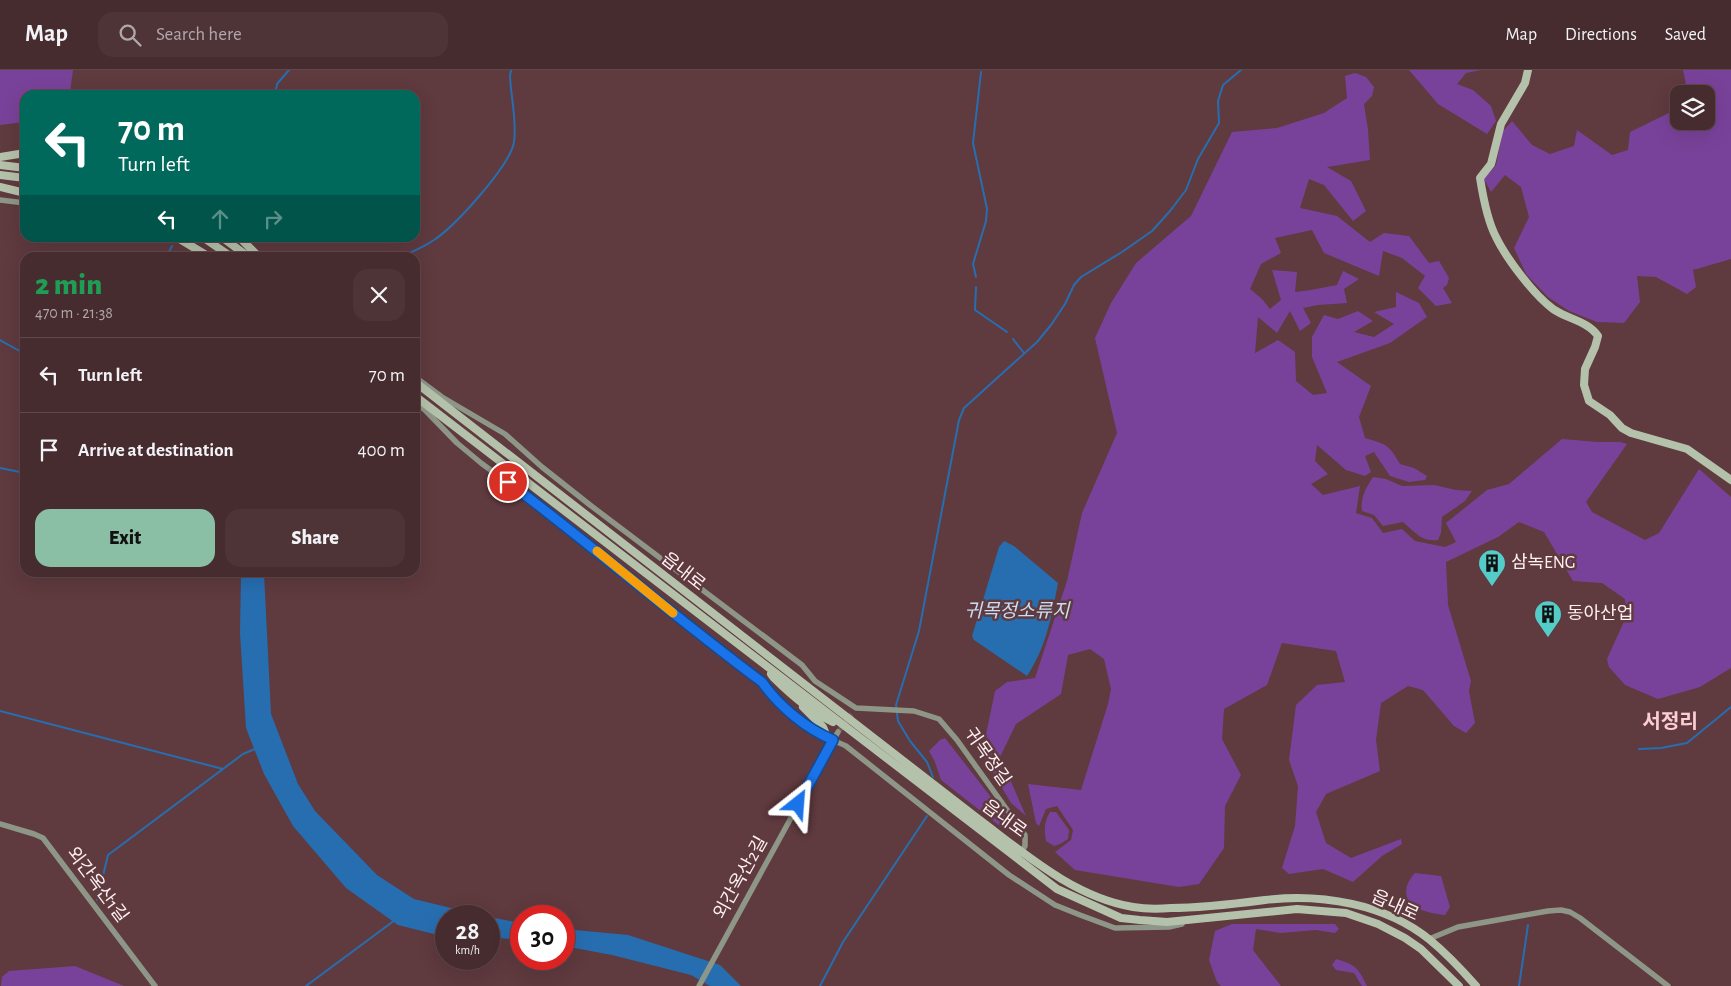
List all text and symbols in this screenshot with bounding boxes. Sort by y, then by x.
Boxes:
search box [98,12,448,57]
icon: search [116,21,144,49]
text: Map [25,22,68,46]
text: Search here [156,25,242,44]
text: Map [1506,26,1537,44]
text: Directions [1565,26,1637,44]
text: Saved [1665,26,1706,44]
map controls [1670,85,1715,130]
button: layers [1670,85,1715,130]
icon: left [35,110,100,175]
text: 70 m [118,112,185,147]
text: Turn left [118,153,190,175]
icon: left [153,205,181,233]
icon: ahead [206,205,234,233]
icon: right [259,205,287,233]
button: close [353,269,405,321]
text: 2 min [35,270,102,300]
text: 470 m · 21:38 [35,305,113,321]
icon: left [35,361,63,389]
text: Turn left [78,366,142,385]
text: 70 m [369,366,405,385]
icon: arrive [35,436,63,464]
text: Arrive at destination [78,441,234,460]
text: 400 m [357,441,405,460]
pin [487,461,529,503]
icon: arrive [494,468,522,496]
button: Exit [35,509,215,567]
button: Share [225,509,405,567]
building icon: 삼녹ENG [1477,548,1507,587]
street label: 읍내로 [658,549,709,594]
place label: 삼녹ENG [1511,552,1576,572]
building icon: 동아산업 [1533,599,1563,638]
water label: 귀목정소류지 [965,601,1071,621]
place label: 동아산업 [1567,604,1633,623]
district label: 서정리 [1642,711,1698,732]
street label: 귀목정길 [961,724,1015,789]
position arrow [771,777,823,829]
street label: 읍내로 [979,796,1030,841]
street label: 외간옥산2길 [709,833,771,922]
street label: 외간옥산1길 [63,843,133,926]
street label: 읍내로 [1369,887,1422,924]
speed limit sign: 30 [510,905,575,970]
text: 28 [455,919,480,944]
text: km/h [455,944,480,956]

